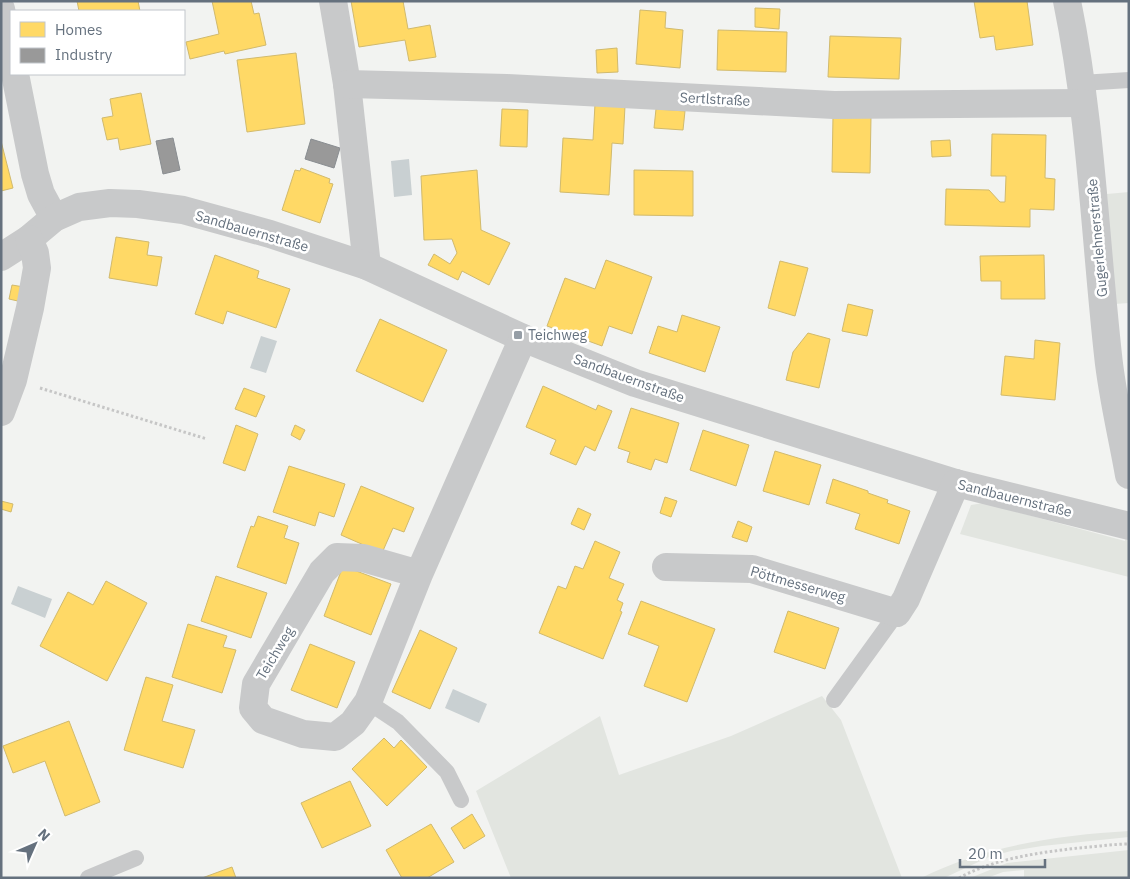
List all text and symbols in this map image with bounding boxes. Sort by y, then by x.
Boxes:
legend [10,10,185,75]
text: Homes [55,20,103,39]
text: Industry [55,45,113,64]
street label: Sertlstraße [679,88,751,110]
street label: Gugerlehnerstraße [1083,178,1111,298]
street label: Sandbauernstraße [193,206,311,256]
place label: Teichweg [528,326,588,344]
marker: Teichweg [512,329,524,341]
street label: Sandbauernstraße [571,350,687,407]
street label: Sandbauernstraße [956,475,1074,521]
street label: Pöttmesserweg [748,562,848,606]
street label: Teichweg [252,623,298,683]
north arrow [10,819,60,869]
text: N [34,825,54,845]
scale bar [960,836,1045,868]
text: 20 m [968,844,1003,863]

